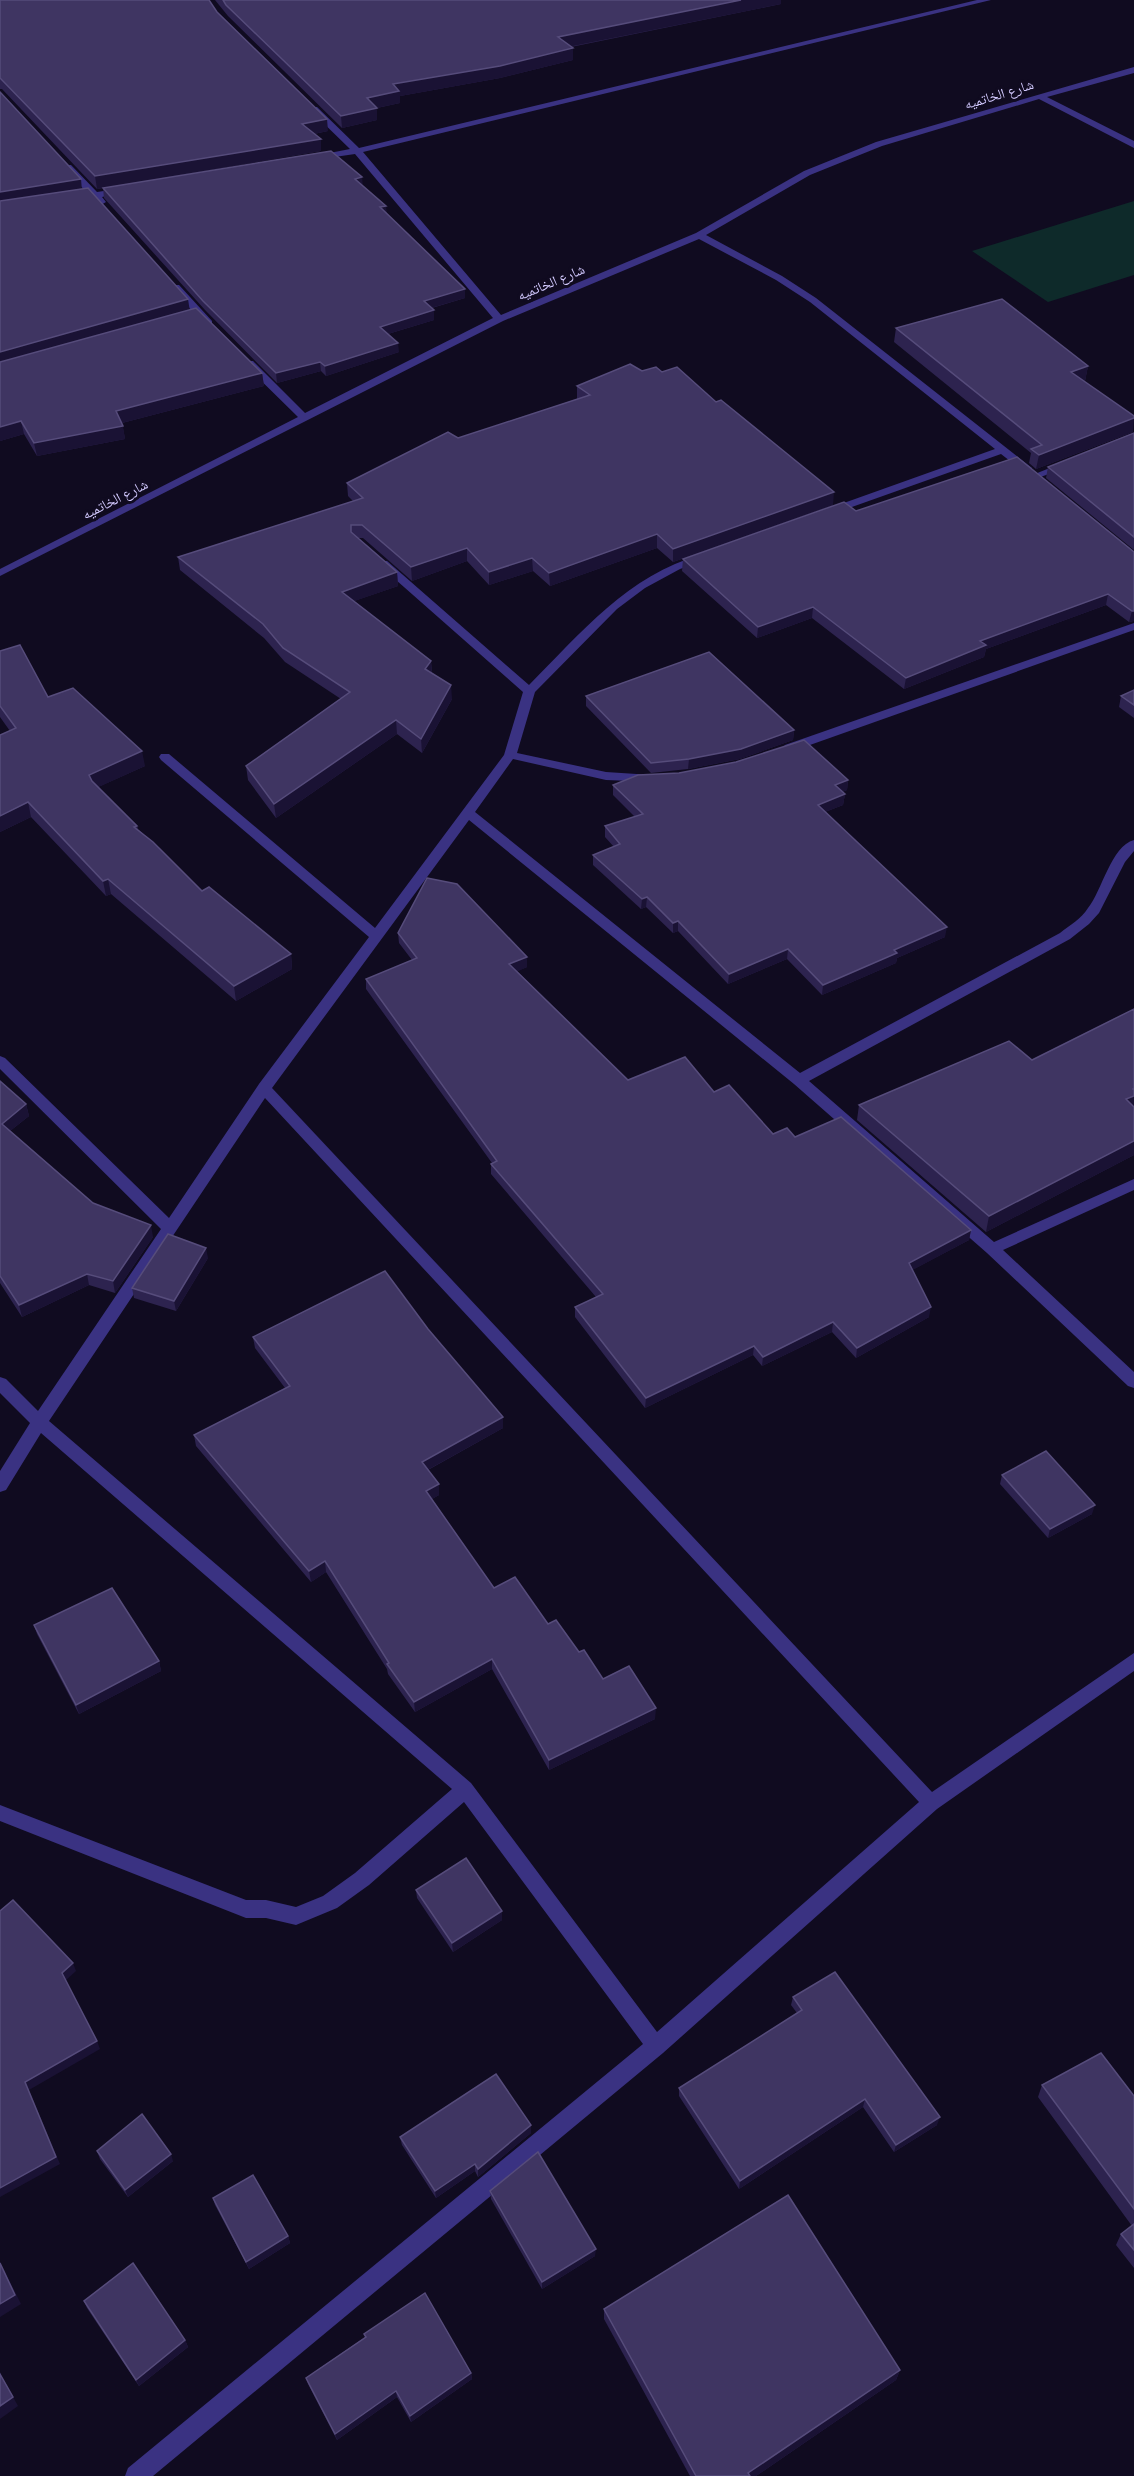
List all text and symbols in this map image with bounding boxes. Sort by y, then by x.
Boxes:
street label: شارع الخاتميه [962,75,1036,114]
street label: شارع الخاتميه [515,260,588,305]
street label: شارع الخاتميه [79,475,151,524]

